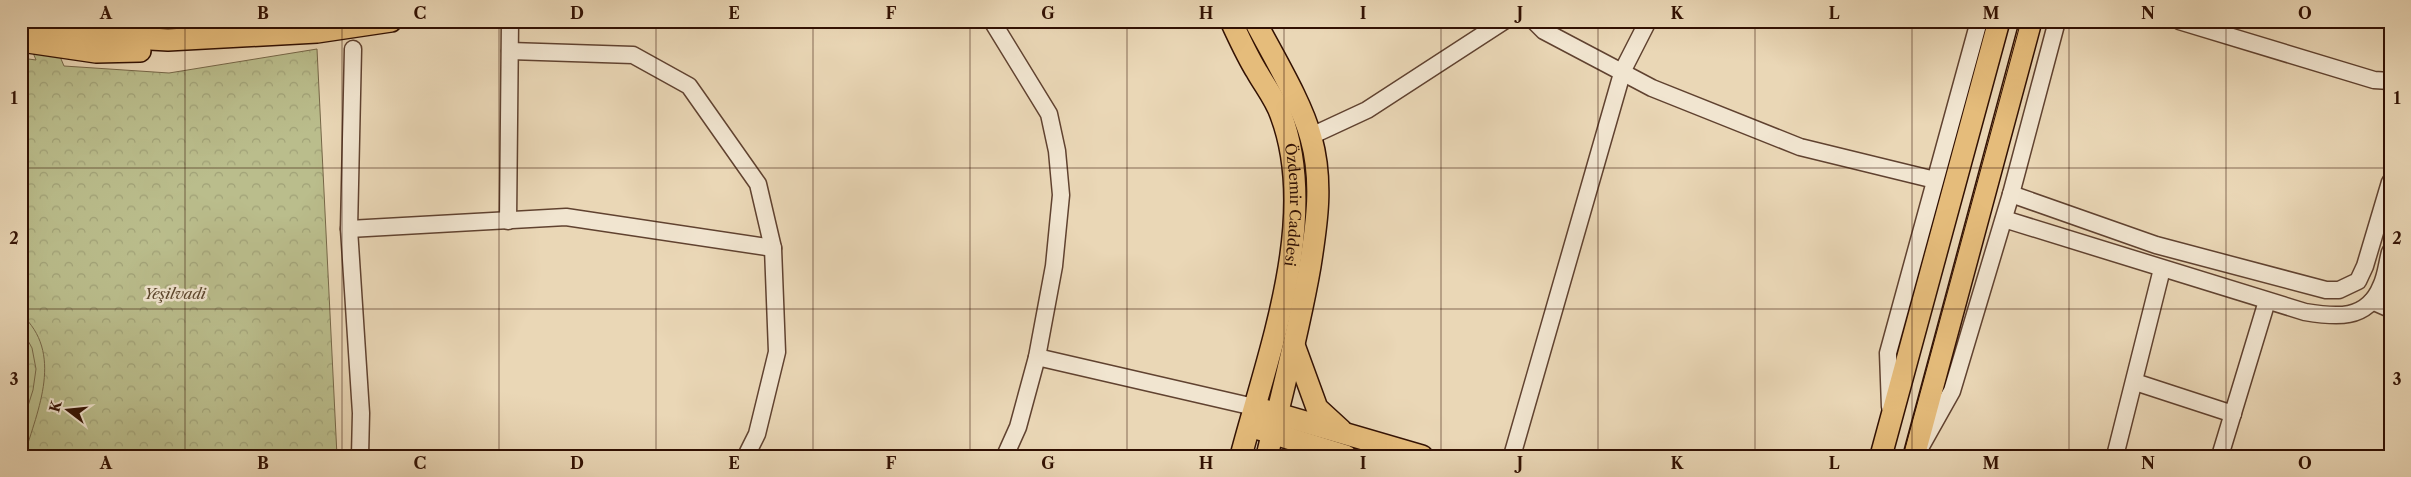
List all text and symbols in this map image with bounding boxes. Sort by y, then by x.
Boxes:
text: A [99,3,113,23]
text: B [257,3,269,23]
text: C [414,3,426,23]
text: D [570,3,584,23]
text: E [728,3,740,23]
text: F [886,3,897,23]
text: G [1041,3,1055,23]
text: H [1199,3,1213,23]
text: I [1360,3,1367,23]
text: J [1514,3,1523,23]
text: K [1671,3,1685,23]
text: L [1828,3,1840,23]
text: M [1983,3,2000,23]
text: N [2141,3,2155,23]
text: O [2298,3,2312,23]
text: 1 [10,88,18,108]
text: 1 [2393,88,2401,108]
street label: Özdemir Caddesi [1280,141,1305,268]
text: 2 [9,228,19,248]
text: 2 [2392,228,2402,248]
park label: Yeşilvadi [144,284,207,303]
text: 3 [9,369,19,389]
text: 3 [2392,369,2402,389]
north arrow [42,384,92,434]
text: K [45,398,66,414]
text: A [99,453,113,473]
text: B [257,453,269,473]
text: C [414,453,426,473]
text: D [570,453,584,473]
text: E [728,453,740,473]
text: F [886,453,897,473]
text: G [1041,453,1055,473]
text: H [1199,453,1213,473]
text: I [1360,453,1367,473]
text: J [1514,453,1523,473]
text: K [1671,453,1685,473]
text: L [1828,453,1840,473]
text: M [1983,453,2000,473]
text: N [2141,453,2155,473]
text: O [2298,453,2312,473]

